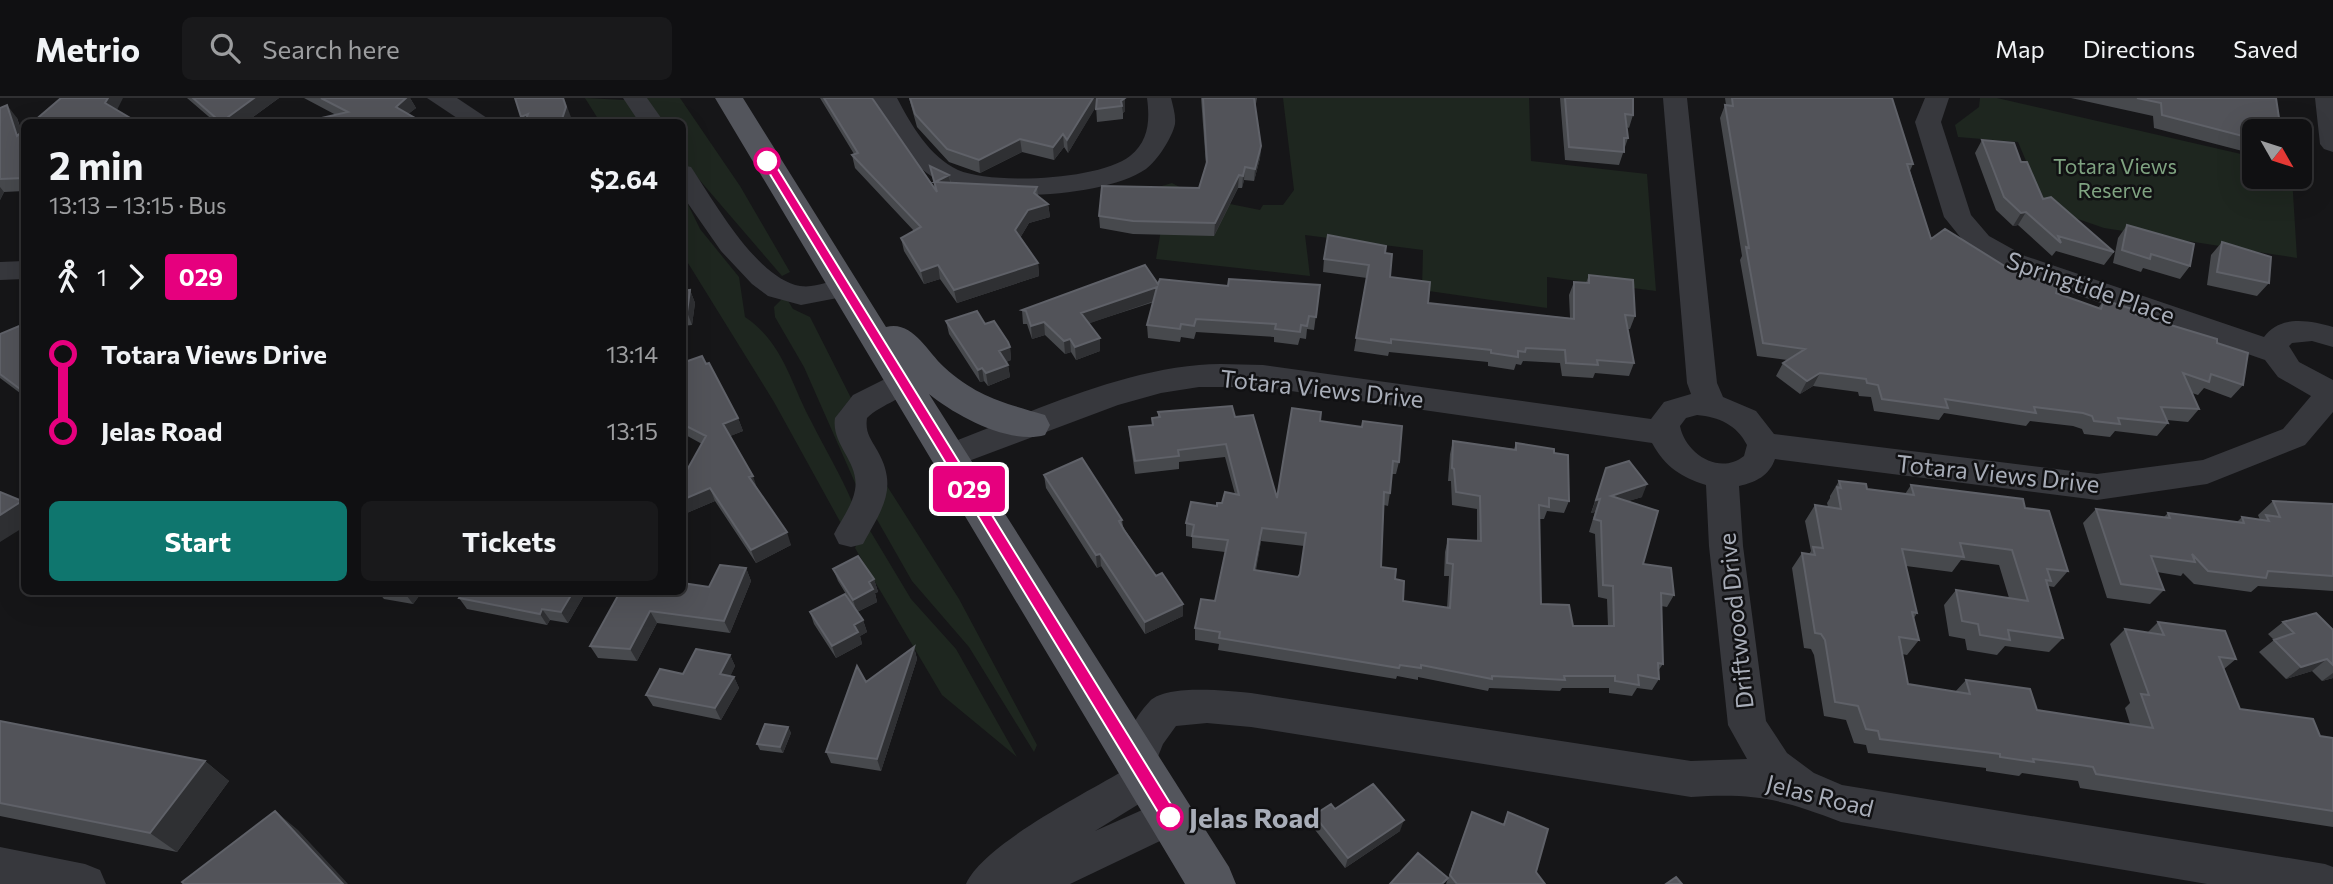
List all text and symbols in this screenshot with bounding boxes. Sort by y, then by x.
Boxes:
search box [182,17,672,80]
text: Metrio [35,28,140,69]
icon: search [206,29,244,67]
text: Search here [262,33,400,64]
text: Map [1995,34,2045,63]
text: Directions [2083,34,2195,63]
text: Saved [2233,34,2298,63]
north arrow [2242,119,2312,189]
map controls [2242,119,2312,189]
text: 2 min [49,141,144,188]
unlabelled marker [754,148,780,174]
park label: Totara Views Reserve [2053,153,2177,202]
text: $2.64 [590,163,658,194]
text: 13:13 – 13:15 · Bus [49,191,227,219]
street label: Springtide Place [2003,245,2179,329]
icon: walk [49,258,87,296]
icon: forward [117,258,155,296]
text: 029 [179,262,223,291]
text: 1 [97,263,107,291]
text: Totara Views Drive [101,338,327,369]
text: 13:14 [606,340,658,368]
street label: Totara Views Drive [1219,363,1425,413]
text: Jelas Road [101,415,222,446]
text: 13:15 [607,417,658,445]
street label: Totara Views Drive [1895,448,2101,498]
line badge: 029 [929,466,1009,512]
text: 029 [947,474,991,503]
button: Start [49,501,347,581]
button: Tickets [361,501,658,581]
street label: Driftwood Drive [1711,532,1759,710]
street label: Jelas Road [1763,768,1877,822]
place label: Jelas Road [1189,800,1320,834]
marker: Jelas Road [1157,804,1183,830]

